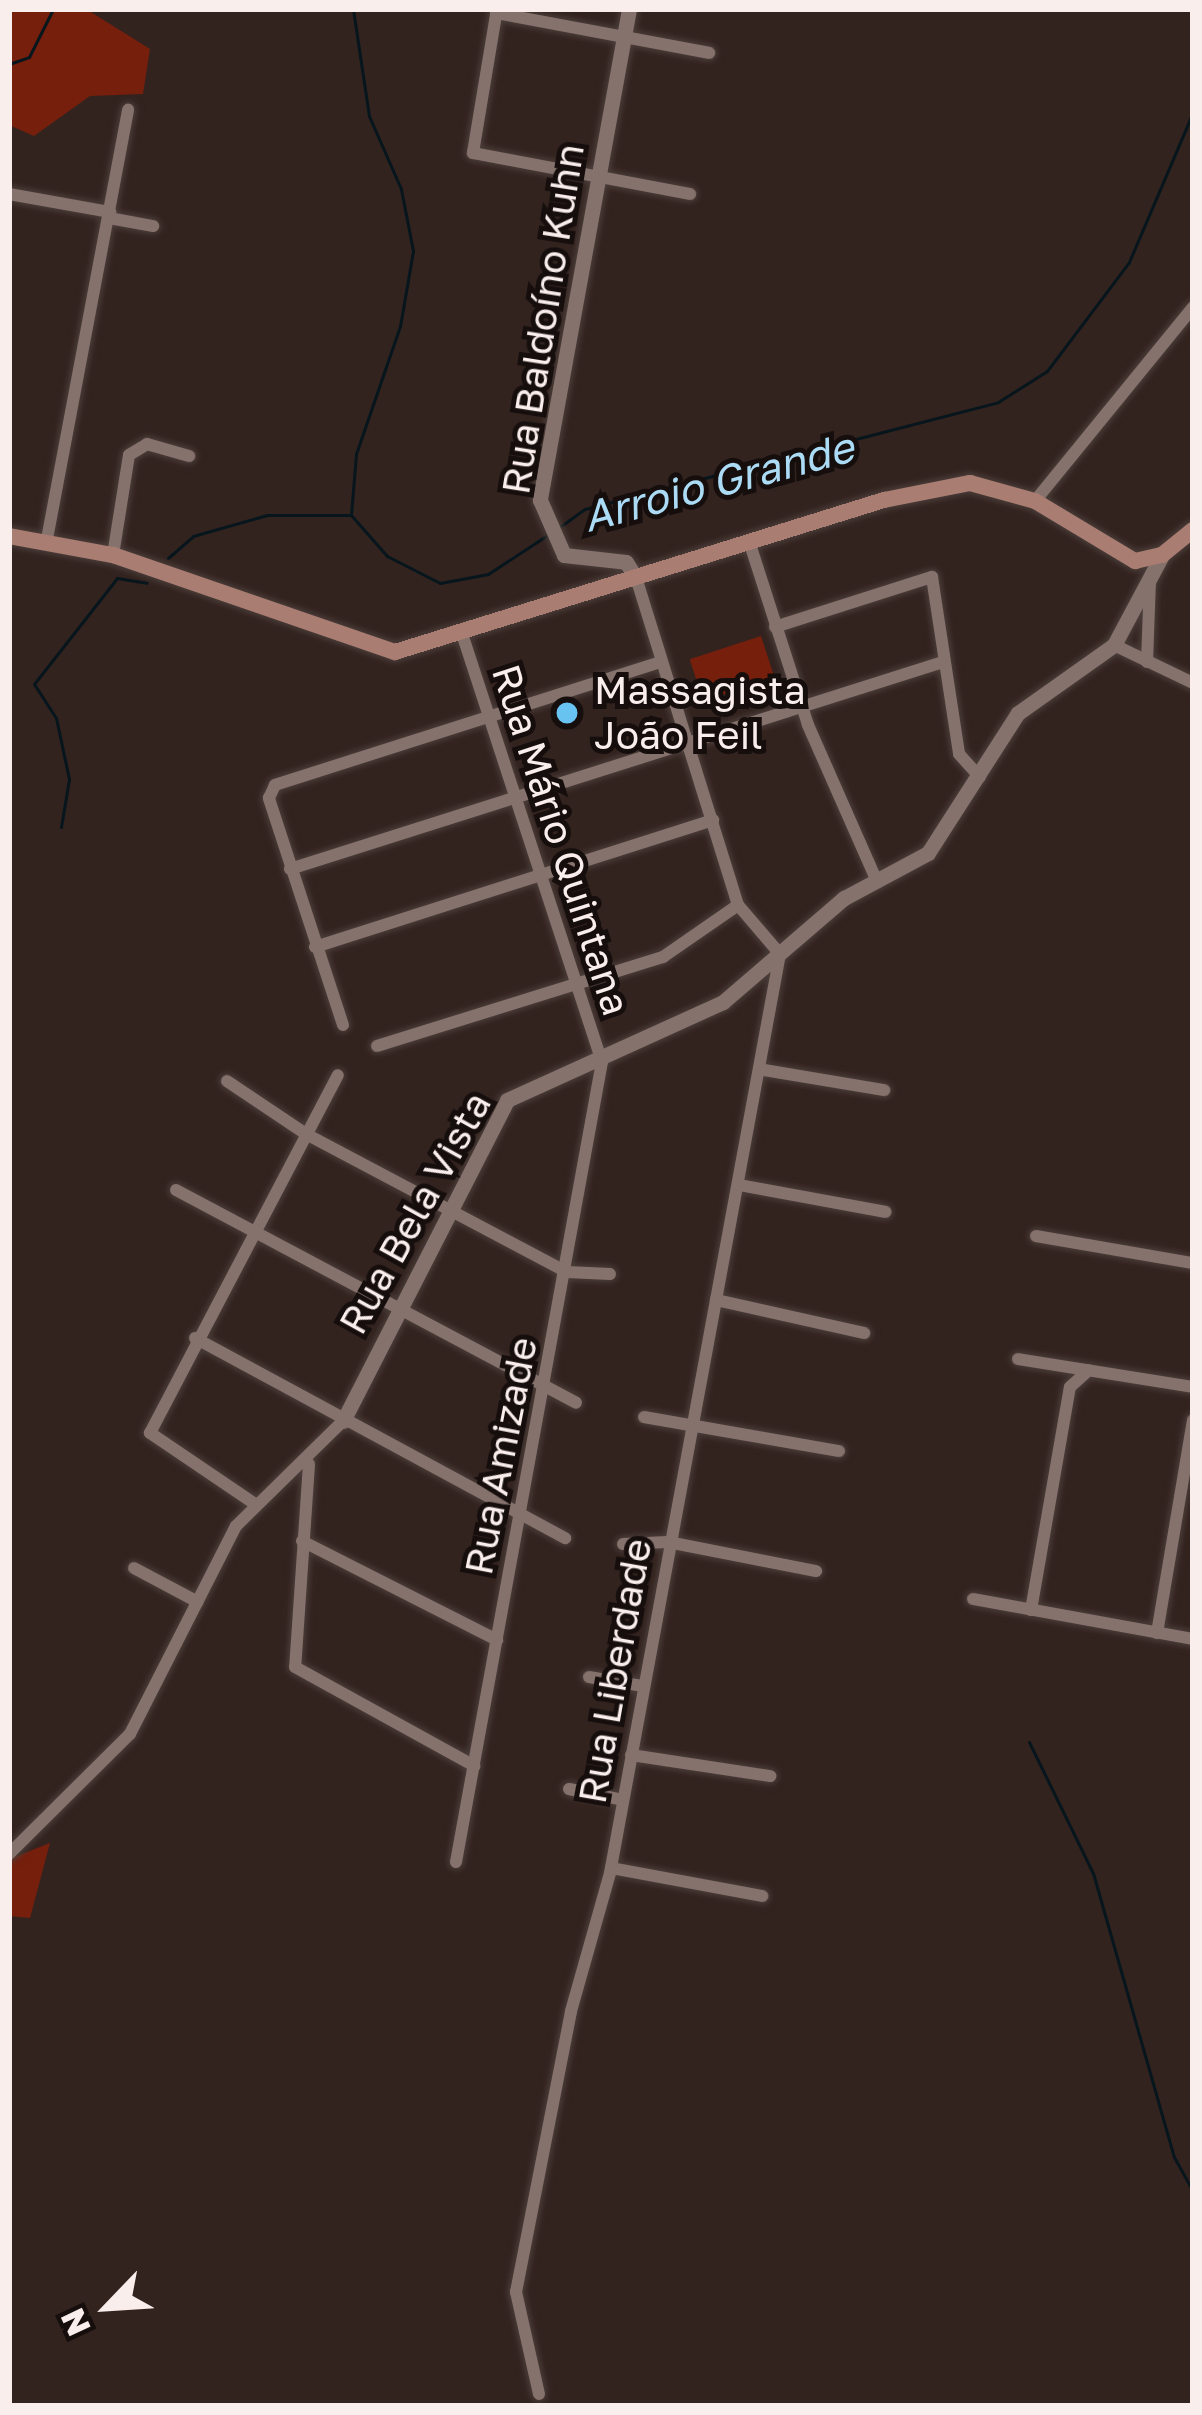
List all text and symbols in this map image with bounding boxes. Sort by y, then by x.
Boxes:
street label: Rua Baldoíno Kuhn [492,140,594,498]
water label: Arroio Grande [577,421,859,541]
street label: Rua Mário Quintana [482,659,640,1021]
place label: Massagista João Feil [594,668,806,759]
marker: Massagista João Feil [551,697,583,729]
street label: Rua Bela Vista [329,1084,501,1342]
street label: Rua Amizade [455,1333,547,1579]
street label: Rua Liberdade [569,1535,661,1807]
north arrow [48,2247,168,2367]
text: N [52,2303,98,2342]

